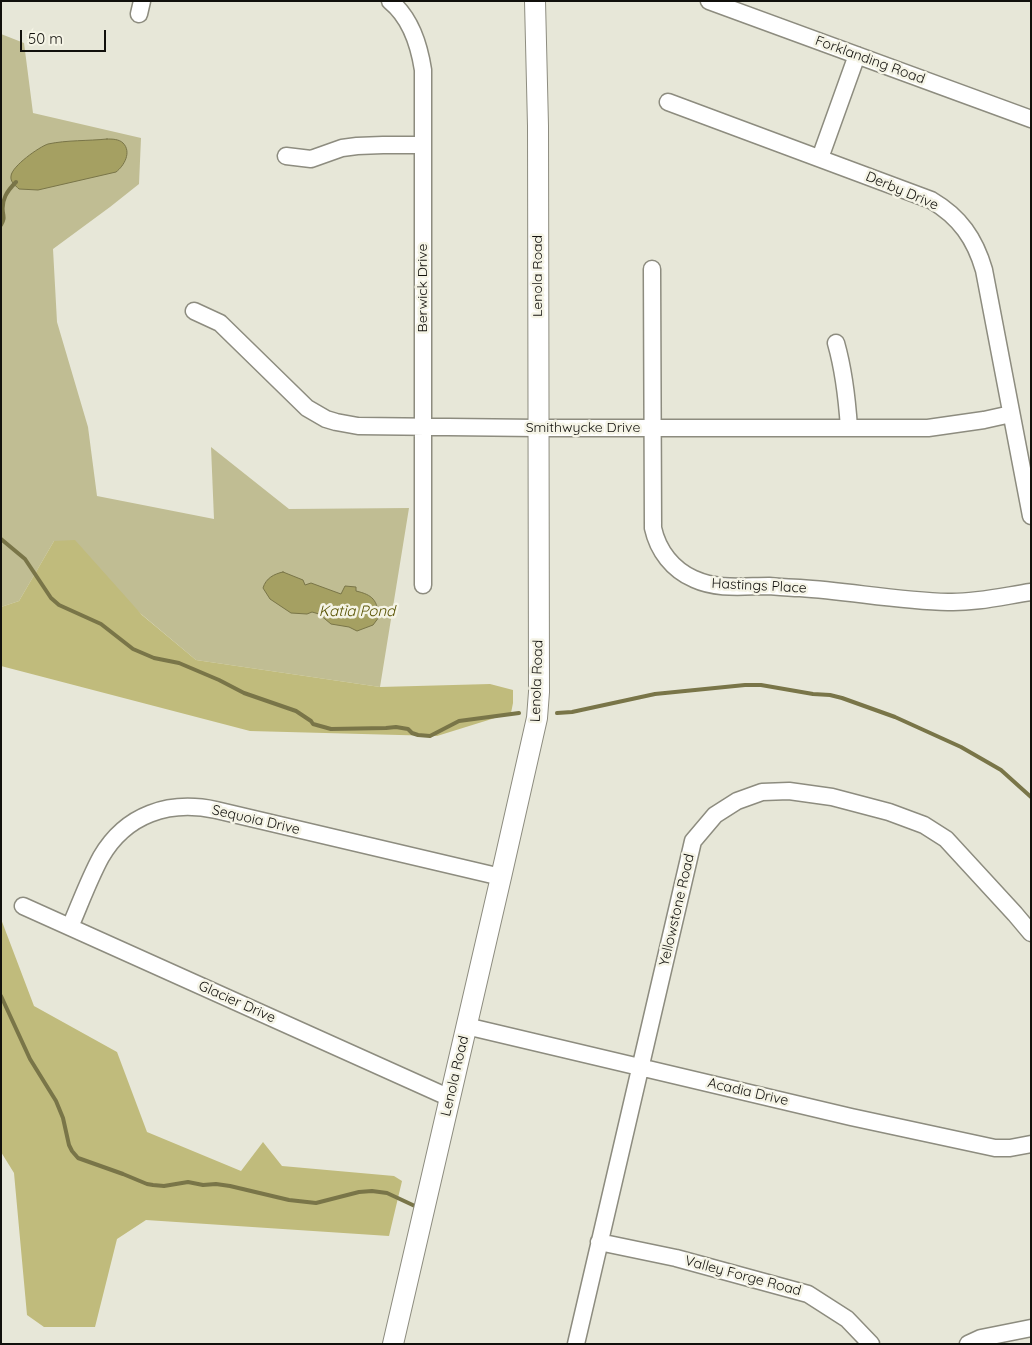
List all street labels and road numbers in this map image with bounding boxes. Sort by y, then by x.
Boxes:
street label: Forklanding Road [813,32,927,88]
street label: Derby Drive [863,168,941,214]
street label: Lenola Road [530,235,546,317]
street label: Berwick Drive [415,244,431,332]
street label: Smithwycke Drive [526,420,640,436]
street label: Hastings Place [711,575,807,597]
street label: Lenola Road [527,640,547,722]
street label: Sequoia Drive [210,802,302,838]
street label: Yellowstone Road [656,852,698,968]
street label: Glacier Drive [196,978,278,1026]
street label: Lenola Road [438,1034,472,1118]
street label: Acadia Drive [706,1075,790,1109]
street label: Valley Forge Road [683,1252,803,1300]

